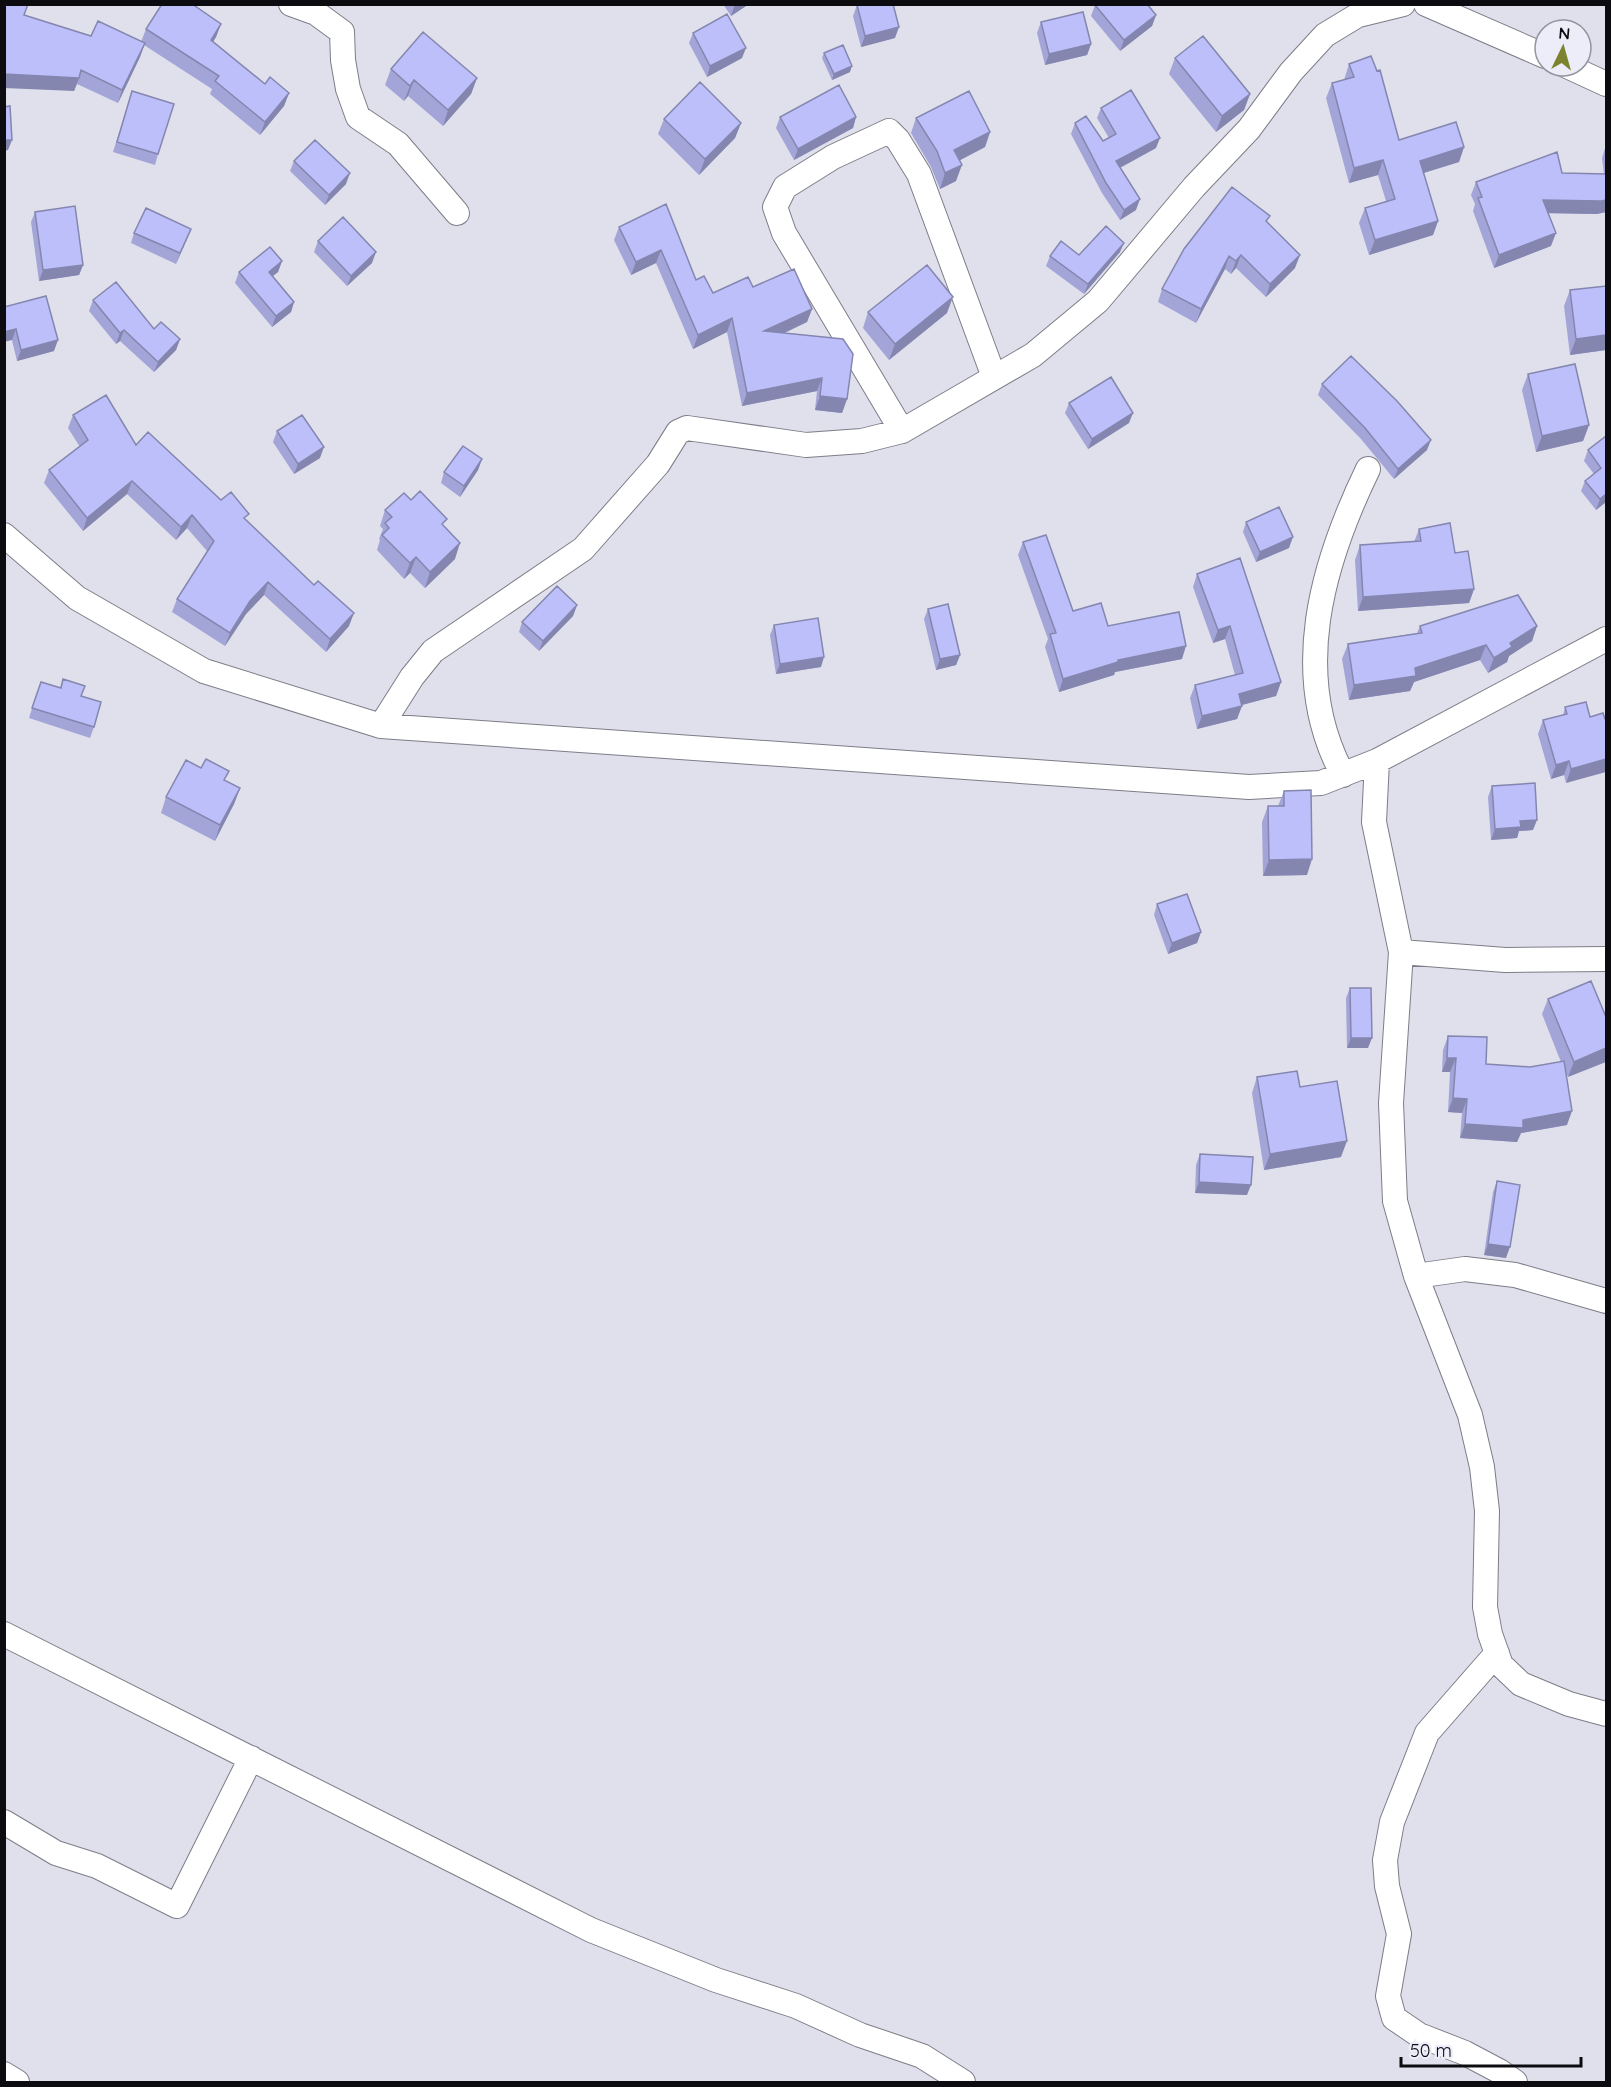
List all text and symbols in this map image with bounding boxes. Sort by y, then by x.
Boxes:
north arrow [1533,18,1593,78]
text: N [1558,23,1571,44]
scale bar [1401,2030,1581,2068]
text: 50 m [1410,2039,1452,2062]

